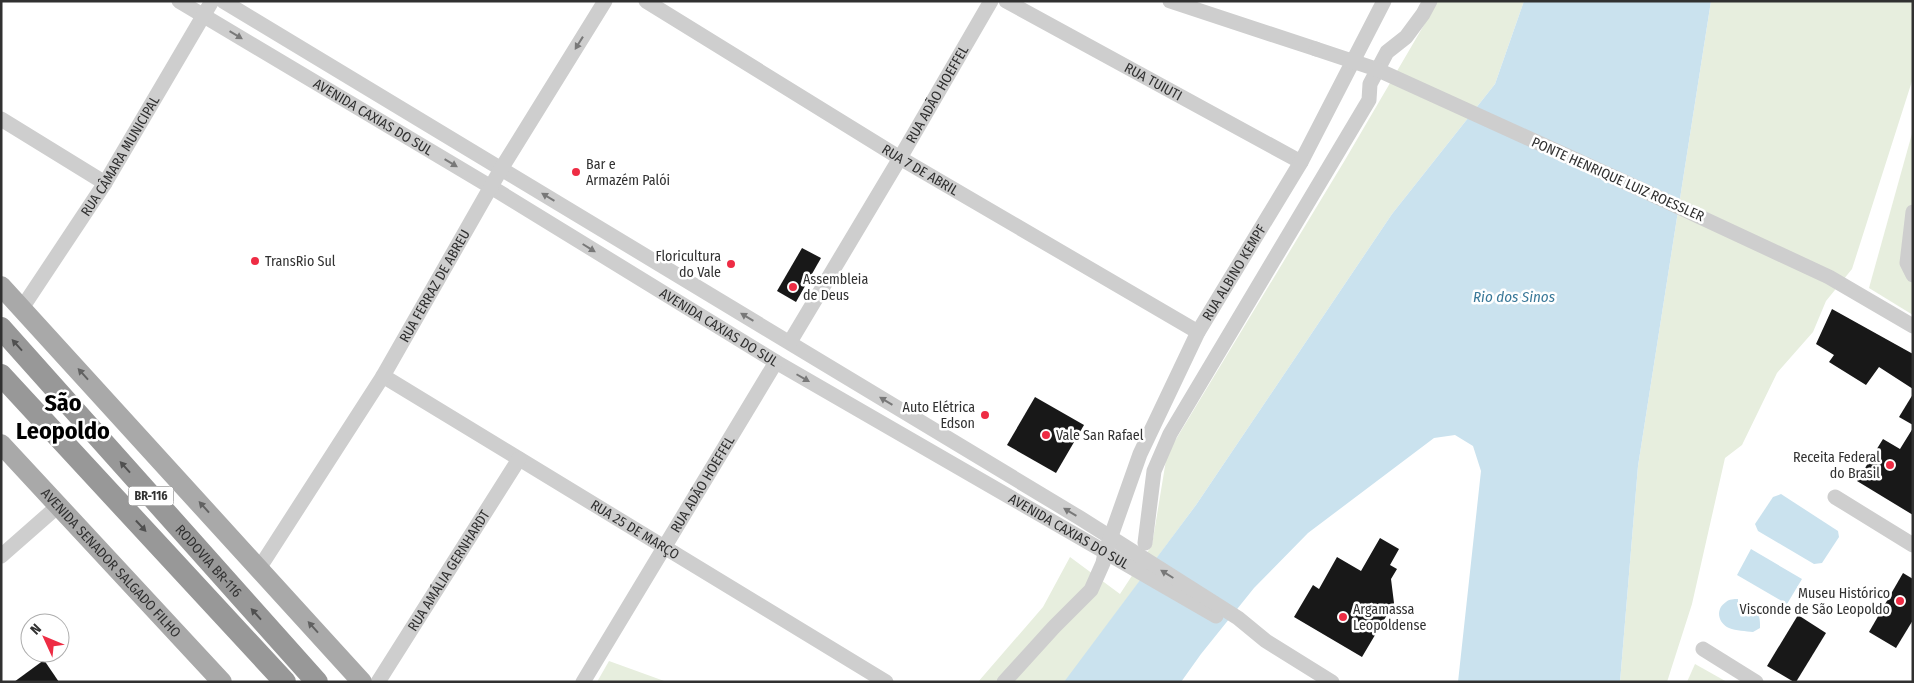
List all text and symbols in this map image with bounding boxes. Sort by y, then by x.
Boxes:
one-way arrow [229,31,242,40]
one-way arrow [575,36,584,49]
street label: RUA ADÃO HOEFFEL [902,43,972,146]
street label: RUA TUIUTI [1121,59,1185,104]
street label: AVENIDA CAXIAS DO SUL [310,75,436,159]
street label: RUA CÂMARA MUNICIPAL [77,93,163,220]
street label: PONTE HENRIQUE LUIZ ROESSLER [1529,134,1707,225]
street label: RUA 7 DE ABRIL [879,141,961,199]
place label: Bar e Armazém Palói [586,156,670,189]
one-way arrow [444,159,457,168]
marker: Bar e Armazém Palói [570,166,582,178]
one-way arrow [541,193,554,202]
street label: RUA ALBINO KEMPF [1199,222,1270,324]
street label: RUA FERRAZ DE ABREU [396,227,474,345]
one-way arrow [583,243,596,253]
place label: Floricultura do Vale [655,248,721,281]
place label: TransRio Sul [265,253,336,270]
marker: TransRio Sul [249,255,261,267]
marker: Floricultura do Vale [725,258,737,270]
place label: Assembleia de Deus [803,271,868,304]
marker: Assembleia de Deus [787,281,799,293]
street label: AVENIDA CAXIAS DO SUL [657,285,781,370]
water label: Rio dos Sinos [1473,288,1556,306]
one-way arrow [740,312,754,321]
one-way arrow [11,340,23,352]
one-way arrow [77,368,89,380]
one-way arrow [795,374,810,382]
district label: São Leopoldo [16,389,110,445]
one-way arrow [880,396,893,405]
place label: Auto Elétrica Edson [903,399,975,432]
marker: Auto Elétrica Edson [979,409,991,421]
place label: Vale San Rafael [1056,427,1144,444]
marker: Vale San Rafael [1040,429,1052,441]
street label: RUA ADÃO HOEFFEL [667,433,738,536]
place label: Receita Federal do Brasil [1793,449,1880,482]
marker: Receita Federal do Brasil [1884,459,1896,471]
one-way arrow [119,461,131,473]
street label: AVENIDA SENADOR SALGADO FILHO [37,485,185,641]
road number: BR-116 [128,486,174,506]
street label: AVENIDA CAXIAS DO SUL [1006,490,1132,573]
street label: RUA 25 DE MARÇO [587,496,682,563]
one-way arrow [198,501,210,513]
street label: RUA AMÁLIA GERNHARDT [404,507,494,634]
one-way arrow [1064,507,1077,516]
one-way arrow [135,519,147,531]
street label: RODOVIA BR-116 [172,521,245,601]
one-way arrow [1160,569,1174,578]
place label: Museu Histórico Visconde de São Leopoldo [1740,585,1890,618]
marker: Museu Histórico Visconde de São Leopoldo [1894,595,1906,607]
place label: Argamassa Leopoldense [1353,601,1426,634]
one-way arrow [251,608,262,621]
marker: Argamassa Leopoldense [1337,611,1349,623]
north arrow [20,613,70,663]
one-way arrow [307,622,319,634]

